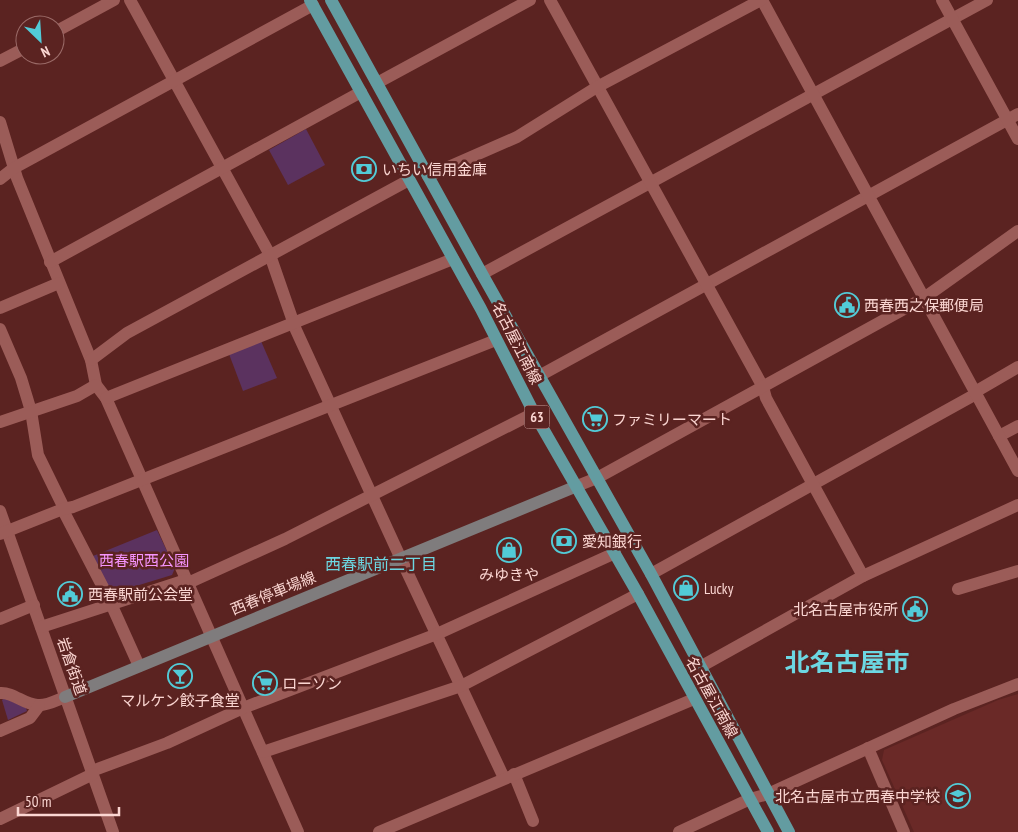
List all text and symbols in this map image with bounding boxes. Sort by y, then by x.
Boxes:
north arrow [15,15,65,65]
text: N [38,42,53,62]
bank icon: いちい信用金庫 [351,156,377,182]
place label: いちい信用金庫 [382,160,487,179]
public building icon: 西春西之保郵便局 [834,292,860,318]
place label: 西春西之保郵便局 [864,296,984,315]
street label: 名古屋江南線 [488,299,546,387]
road number: 63 [524,406,550,428]
supermarket icon: ファミリーマート [582,406,608,432]
place label: ファミリーマート [612,410,732,429]
bank icon: 愛知銀行 [551,528,577,554]
place label: 愛知銀行 [582,532,642,551]
shop icon: みゆきや [496,537,522,563]
park label: 西春駅西公園 [99,551,189,570]
district label: 西春駅前二丁目 [325,554,437,574]
place label: みゆきや [479,565,539,584]
street label: 西春停車場線 [228,567,318,619]
shop icon: Lucky [673,575,699,601]
place label: Lucky [704,579,734,598]
public building icon: 西春駅前公会堂 [57,581,83,607]
place label: 西春駅前公会堂 [88,585,193,604]
public building icon: 北名古屋市役所 [902,596,928,622]
place label: 北名古屋市役所 [793,600,898,619]
street label: 岩倉街道 [53,635,91,697]
district label: 北名古屋市 [784,646,910,678]
street label: 名古屋江南線 [682,653,742,741]
bar icon: マルケン餃子食堂 [167,663,193,689]
supermarket icon: ローソン [252,670,278,696]
place label: ローソン [282,674,342,693]
place label: マルケン餃子食堂 [120,691,240,710]
school or university icon: 北名古屋市立西春中学校 [945,783,971,809]
scale bar [18,784,119,816]
place label: 北名古屋市立西春中学校 [775,787,940,806]
text: 50 m [25,792,51,811]

